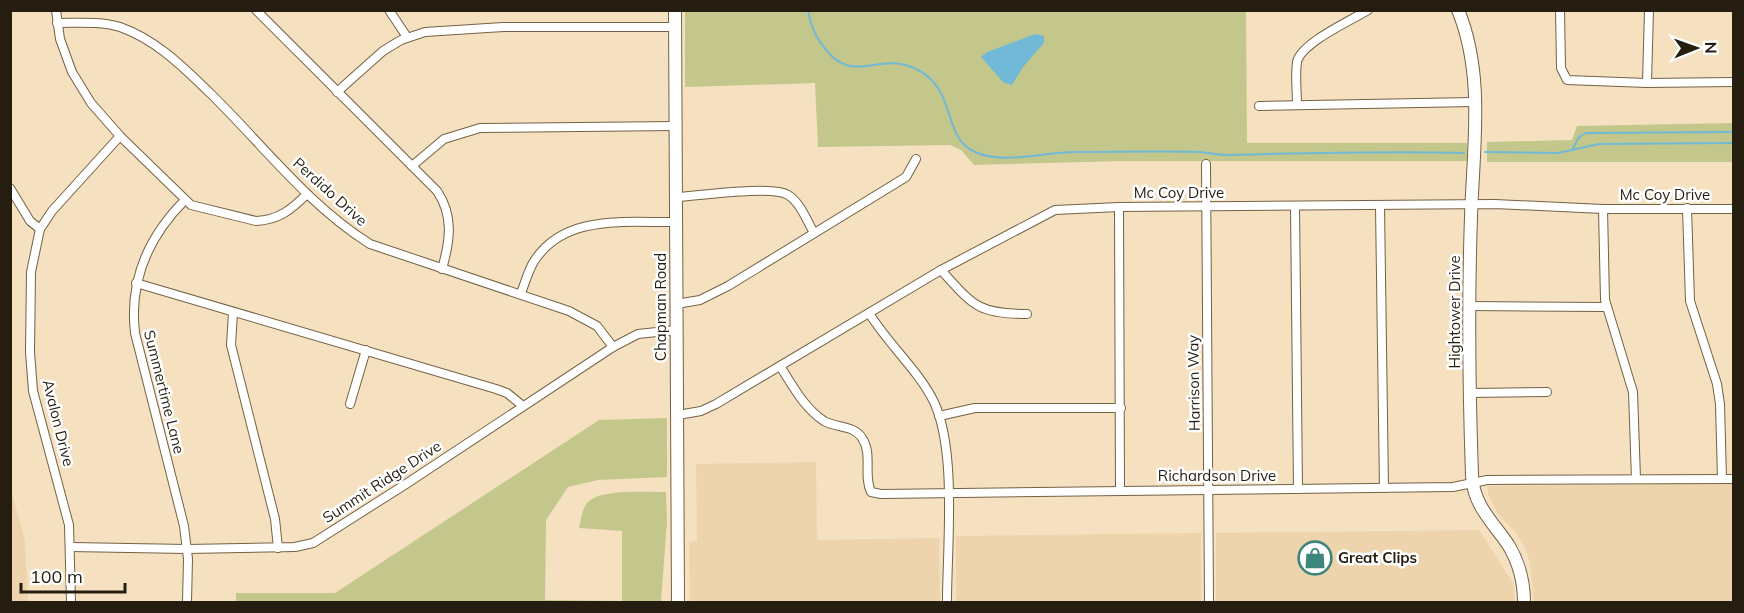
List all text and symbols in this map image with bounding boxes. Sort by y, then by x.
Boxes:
north arrow [1666,18,1726,78]
text: N [1701,42,1721,54]
street label: Perdido Drive [289,153,371,230]
street label: Mc Coy Drive [1134,183,1224,202]
street label: Mc Coy Drive [1620,185,1710,204]
street label: Chapman Road [651,253,670,361]
street label: Hightower Drive [1445,255,1464,369]
street label: Summertime Lane [140,328,189,456]
street label: Harrison Way [1183,335,1204,431]
street label: Avalon Drive [39,378,78,468]
street label: Summit Ridge Drive [319,436,445,527]
street label: Richardson Drive [1158,466,1276,485]
shop icon: Great Clips [1297,540,1333,576]
place label: Great Clips [1338,548,1417,567]
scale bar [21,556,124,594]
text: 100 m [30,565,83,588]

